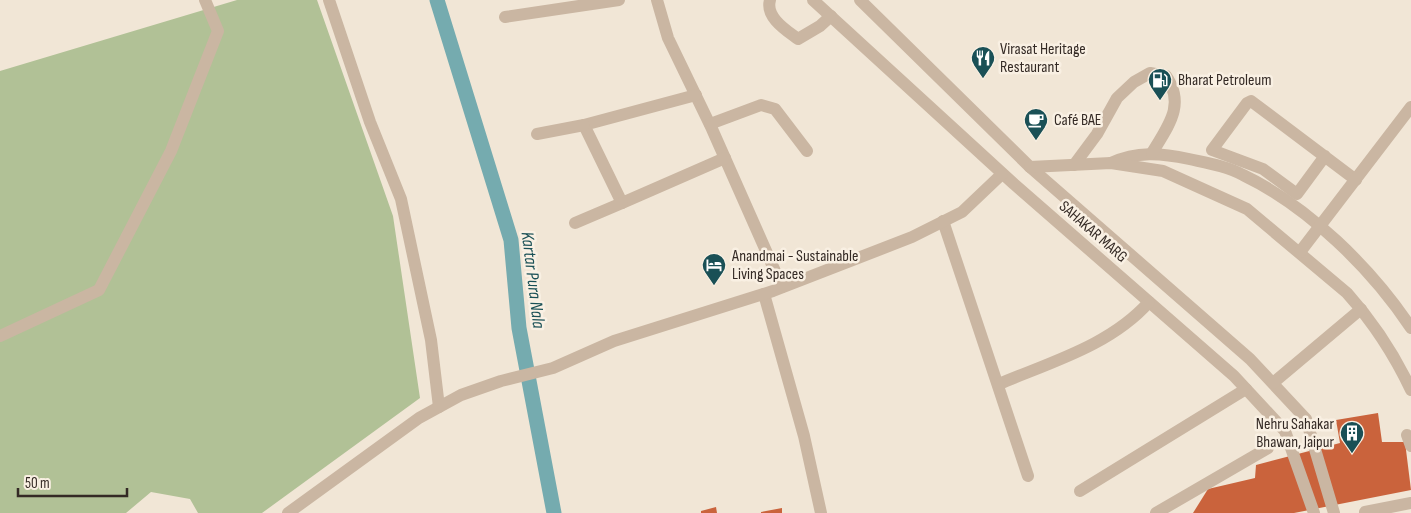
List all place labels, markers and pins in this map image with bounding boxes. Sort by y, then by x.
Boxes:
place label: Virasat Heritage Restaurant [1000,40,1086,77]
restaurant icon: Virasat Heritage Restaurant [970,45,996,79]
fuel station icon: Bharat Petroleum [1147,67,1173,101]
place label: Bharat Petroleum [1178,71,1271,90]
cafe icon: Café BAE [1023,107,1049,141]
place label: Café BAE [1054,111,1101,130]
place label: Anandmai - Sustainable Living Spaces [731,247,858,284]
hotel icon: Anandmai - Sustainable Living Spaces [701,252,727,286]
place label: Nehru Sahakar Bhawan, Jaipur [1256,415,1334,452]
building icon: Nehru Sahakar Bhawan, Jaipur [1339,420,1365,454]

